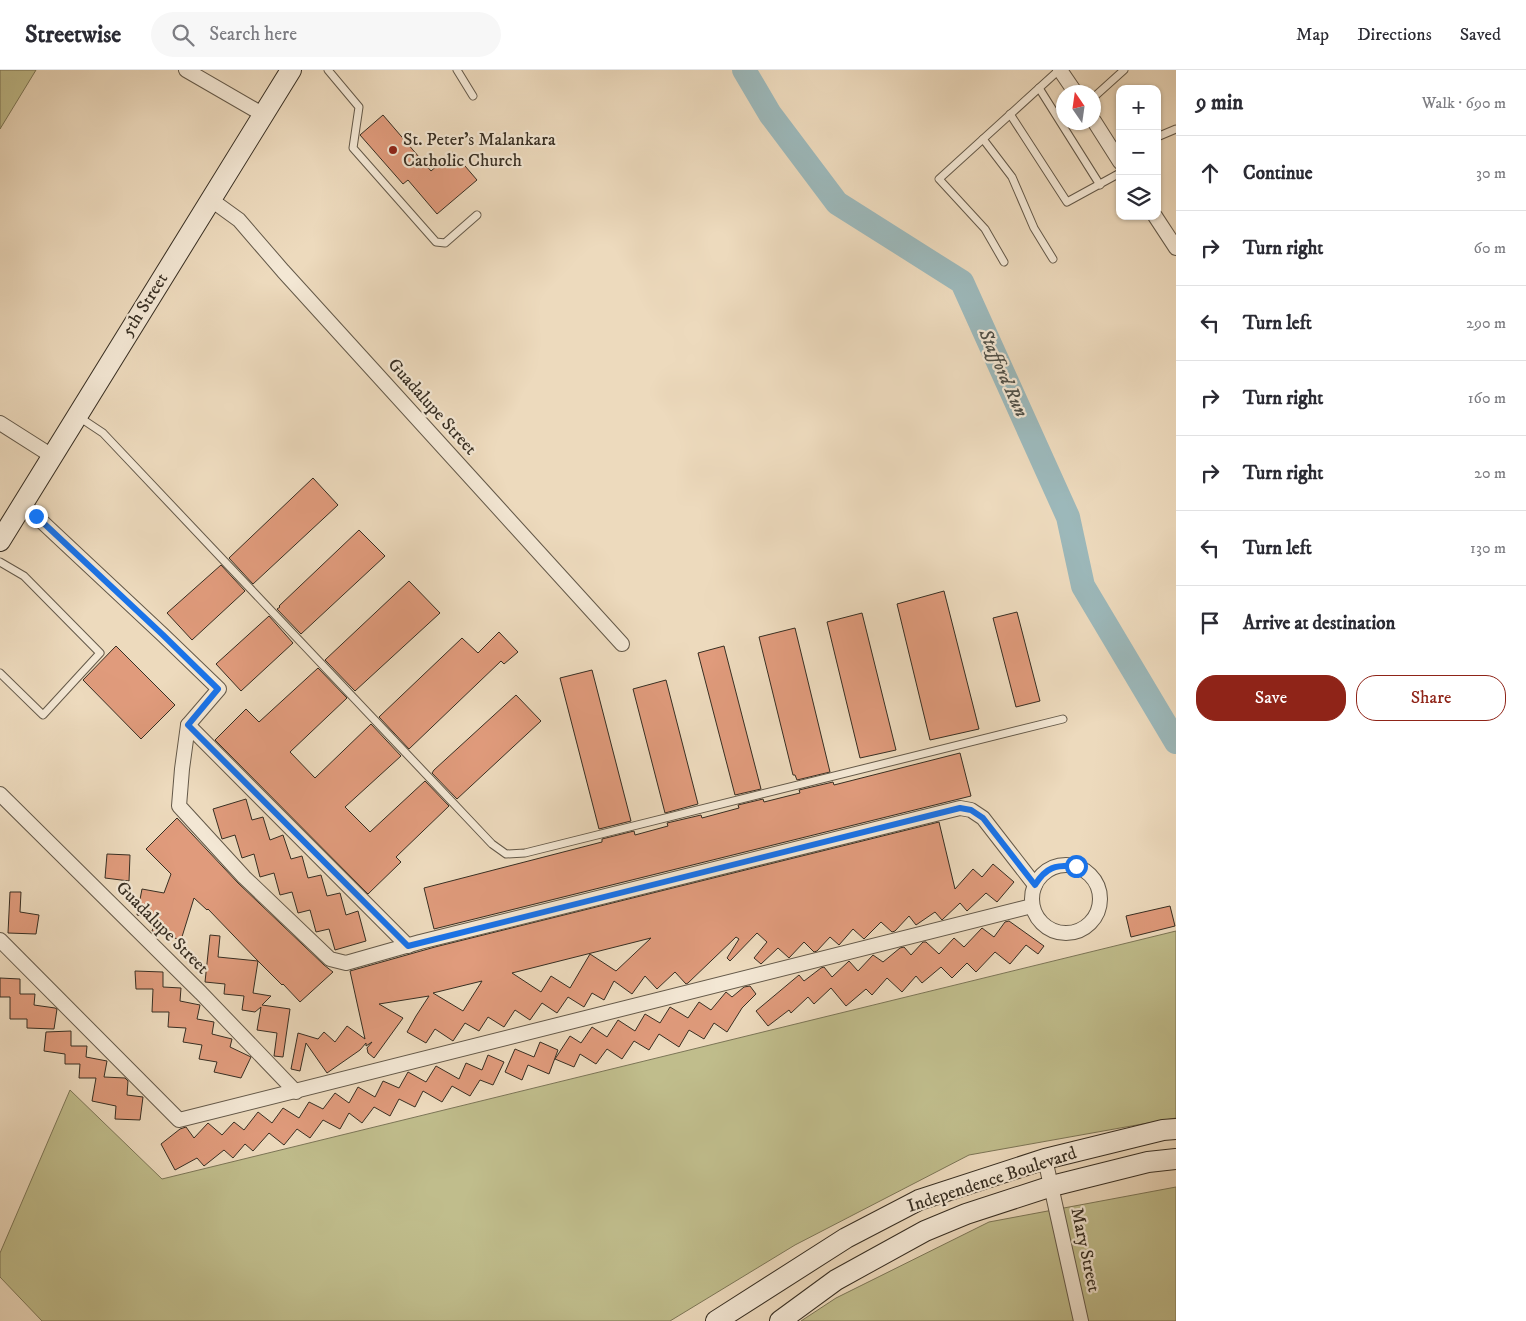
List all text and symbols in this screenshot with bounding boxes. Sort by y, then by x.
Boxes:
search box [151,12,501,57]
text: Streetwise [25,20,121,50]
icon: search [169,21,197,49]
text: Search here [209,23,297,46]
text: Map [1296,24,1329,46]
text: Directions [1357,24,1432,46]
text: Saved [1460,24,1501,46]
north arrow [1056,85,1101,130]
map controls [1116,85,1161,220]
button: + [1116,85,1161,130]
text: 9 min [1196,90,1243,116]
text: Walk · 690 m [1422,93,1506,113]
place label: St. Peter's Malankara Catholic Church [403,129,556,172]
button: − [1116,130,1161,175]
marker: St. Peter's Malankara Catholic Church [387,144,399,156]
icon: ahead [1196,159,1224,187]
text: Continue [1243,162,1313,185]
text: 30 m [1476,163,1506,183]
button: layers [1116,175,1161,220]
icon: right [1196,234,1224,262]
text: Turn right [1243,237,1323,260]
text: 60 m [1474,238,1506,258]
street label: 5th Street [117,269,173,341]
icon: left [1196,309,1224,337]
text: Turn left [1243,312,1312,335]
text: 290 m [1466,313,1506,333]
water label: Stafford Run [973,324,1033,421]
street label: Guadalupe Street [383,354,481,460]
icon: right [1196,384,1224,412]
text: Turn right [1243,387,1323,410]
text: 160 m [1468,388,1506,408]
icon: right [1196,459,1224,487]
text: Turn right [1243,462,1323,485]
text: 20 m [1474,463,1506,483]
route end [25,505,48,528]
icon: left [1196,534,1224,562]
text: Turn left [1243,537,1312,560]
text: 130 m [1470,538,1506,558]
icon: arrive [1196,609,1224,637]
text: Arrive at destination [1243,612,1395,635]
button: Save [1196,675,1346,721]
button: Share [1356,675,1506,721]
route start [1065,855,1088,878]
street label: Guadalupe Street [111,877,213,979]
street label: Independence Boulevard [905,1142,1079,1218]
street label: Mary Street [1065,1206,1105,1294]

